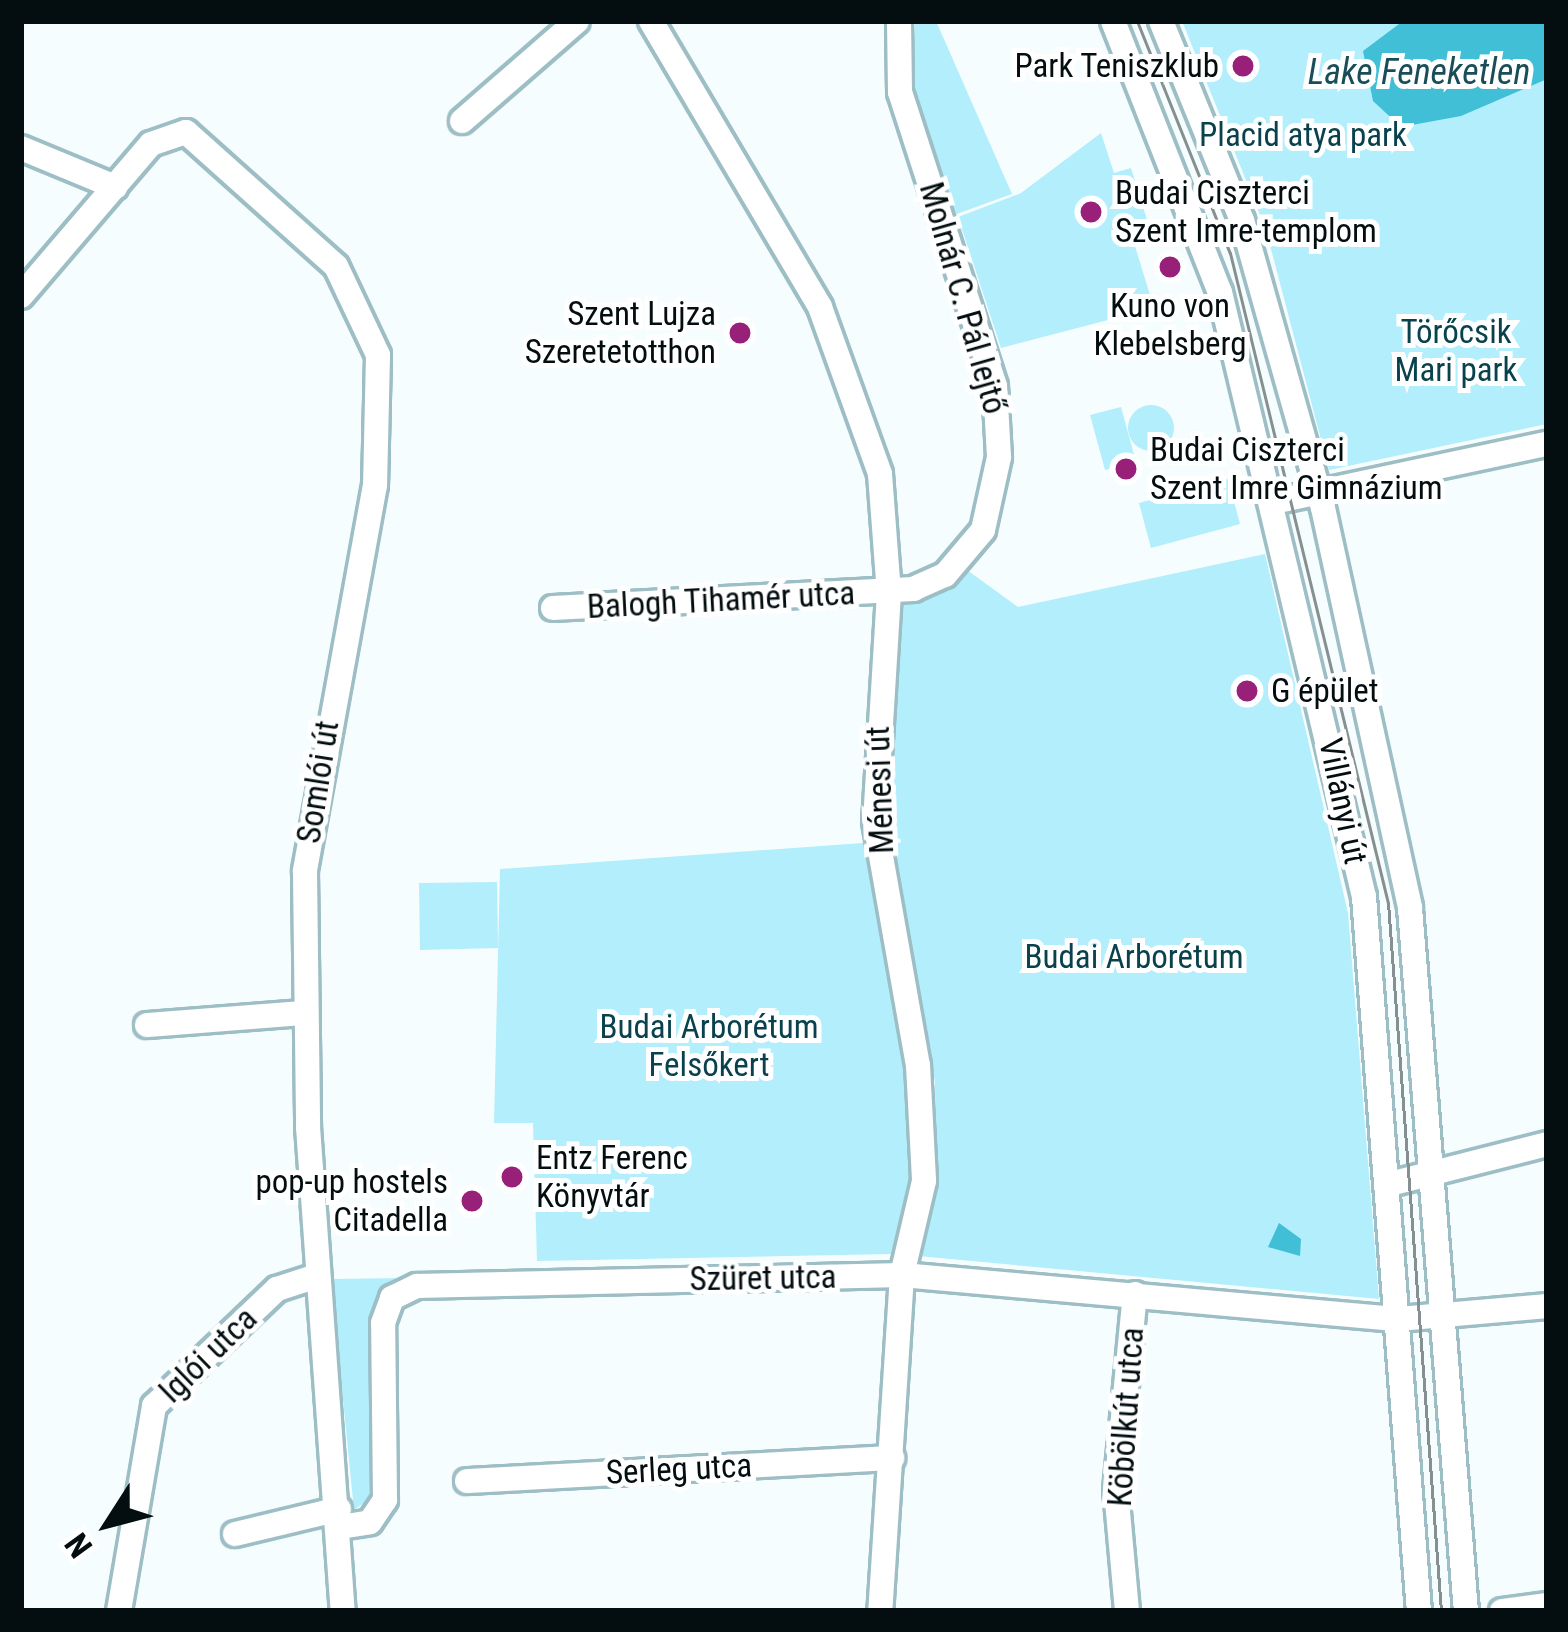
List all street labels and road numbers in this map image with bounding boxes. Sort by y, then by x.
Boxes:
street label: Molnár C. Pál lejtő [911,178,1015,418]
street label: Balogh Tihamér utca [586,573,856,627]
street label: Somlói út [289,718,347,846]
street label: Ménesi út [858,725,902,855]
street label: Villányi út [1310,734,1376,868]
street label: Szüret utca [689,1257,837,1299]
street label: Iglói utca [151,1299,265,1411]
street label: Köbölkút utca [1100,1326,1152,1508]
street label: Serleg utca [605,1445,753,1493]

